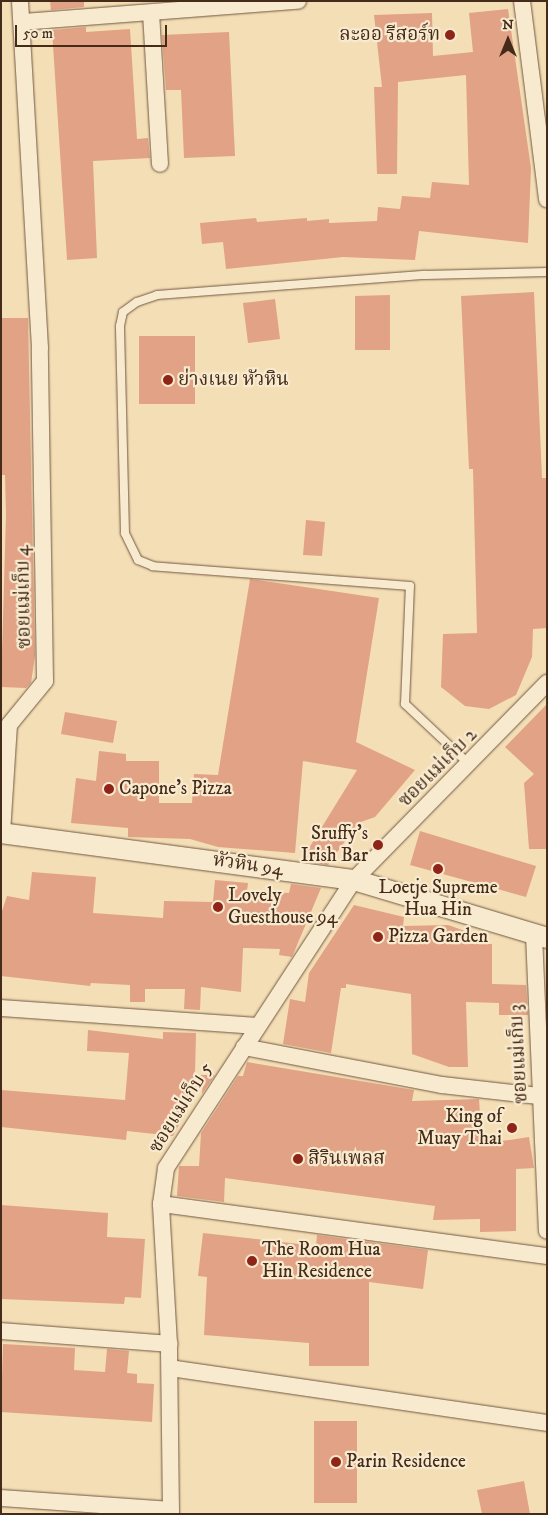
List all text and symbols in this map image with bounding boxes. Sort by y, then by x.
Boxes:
scale bar [18,15,170,47]
north arrow [483,15,533,65]
text: N [502,16,514,34]
text: 50 m [23,24,53,43]
place label: ละออ รีสอร์ท [339,24,440,46]
marker: ละออ รีสอร์ท [444,29,456,41]
place label: ย่างเนย หัวหิน [178,369,289,391]
marker: ย่างเนย หัวหิน [162,374,174,386]
street label: ซอยแม่เก็บ 4 [12,545,36,649]
street label: ซอยแม่เก็บ 2 [394,724,482,812]
place label: Capone's Pizza [119,778,232,800]
marker: Capone's Pizza [103,783,115,795]
place label: Sruffy’s Irish Bar [301,823,368,867]
marker: Sruffy’s Irish Bar [372,839,384,851]
street label: หัวหิน 94 [211,849,285,881]
marker: Loetje Supreme Hua Hin [432,863,444,875]
place label: Loetje Supreme Hua Hin [378,877,498,921]
place label: Lovely Guesthouse 94 [228,885,338,929]
marker: Lovely Guesthouse 94 [212,901,224,913]
place label: Pizza Garden [388,926,488,948]
marker: Pizza Garden [372,931,384,943]
street label: ซอยแม่เก็บ 3 [505,1004,533,1104]
street label: ซอยแม่เก็บ 5 [144,1059,218,1157]
place label: King of Muay Thai [417,1106,502,1150]
marker: King of Muay Thai [506,1122,518,1134]
place label: สิรินเพลส [308,1148,385,1170]
marker: สิรินเพลส [292,1153,304,1165]
place label: The Room Hua Hin Residence [262,1239,381,1283]
marker: The Room Hua Hin Residence [246,1255,258,1267]
place label: Parin Residence [346,1451,466,1473]
marker: Parin Residence [330,1456,342,1468]

